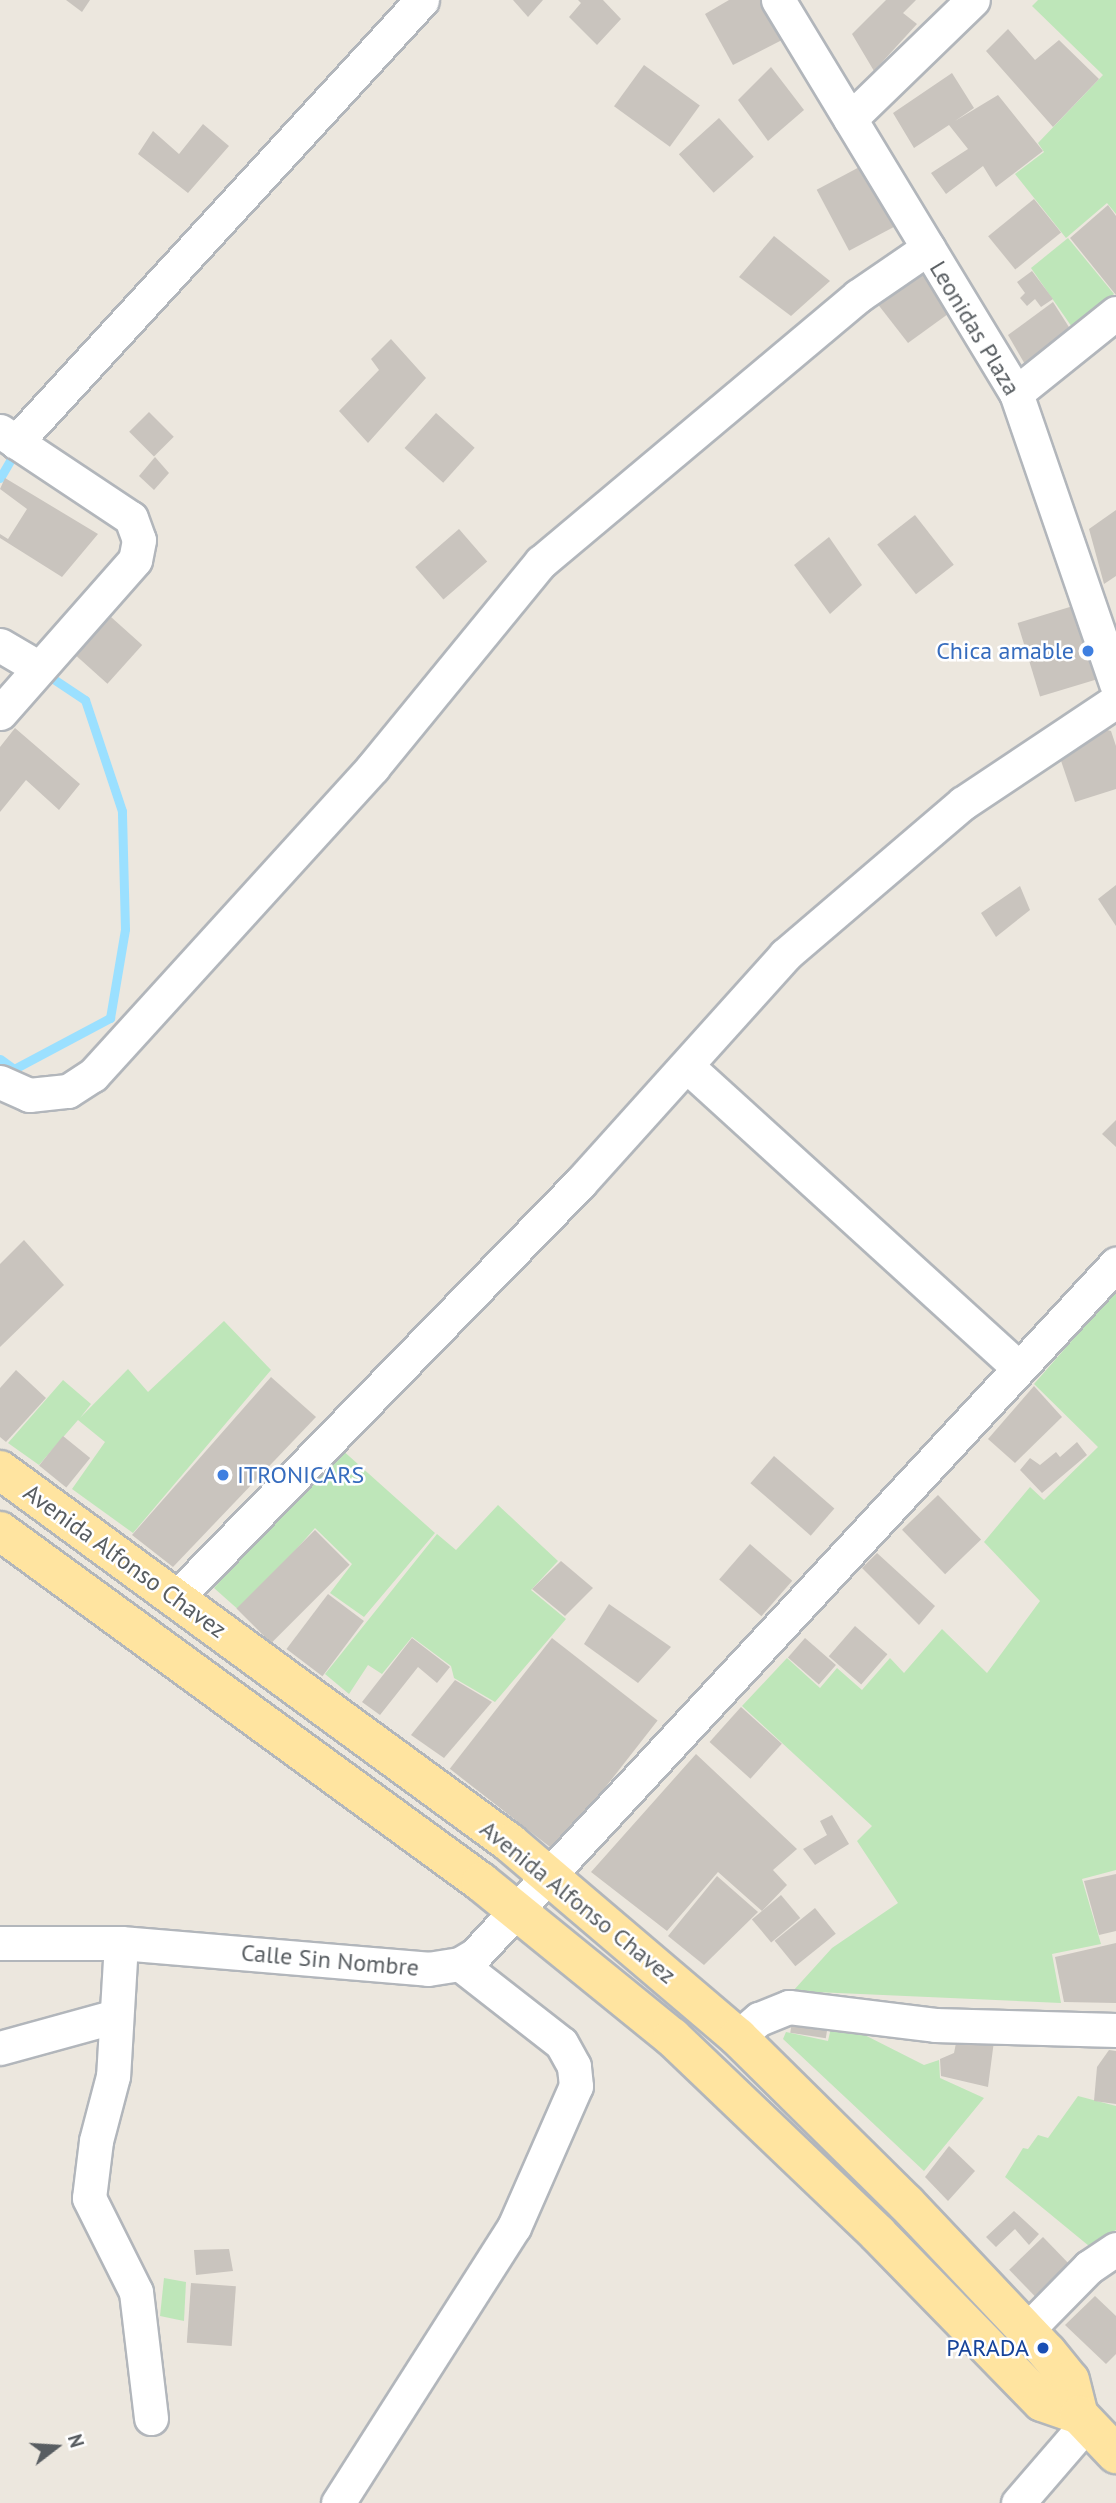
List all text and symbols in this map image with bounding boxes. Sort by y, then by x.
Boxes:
street label: Leonidas Plaza [924,256,1026,400]
place label: Chica amable [936,637,1074,665]
marker: Chica amable [1080,643,1096,659]
place label: ITRONICARS [237,1461,364,1489]
marker: ITRONICARS [215,1467,231,1483]
street label: Avenida Alfonso Chavez [18,1478,232,1644]
street label: Avenida Alfonso Chavez [474,1814,682,1990]
street label: Calle Sin Nombre [240,1938,420,1982]
place label: PARADA [946,2334,1029,2362]
marker: PARADA [1035,2340,1051,2356]
north arrow [21,2412,91,2482]
text: N [63,2431,89,2450]

